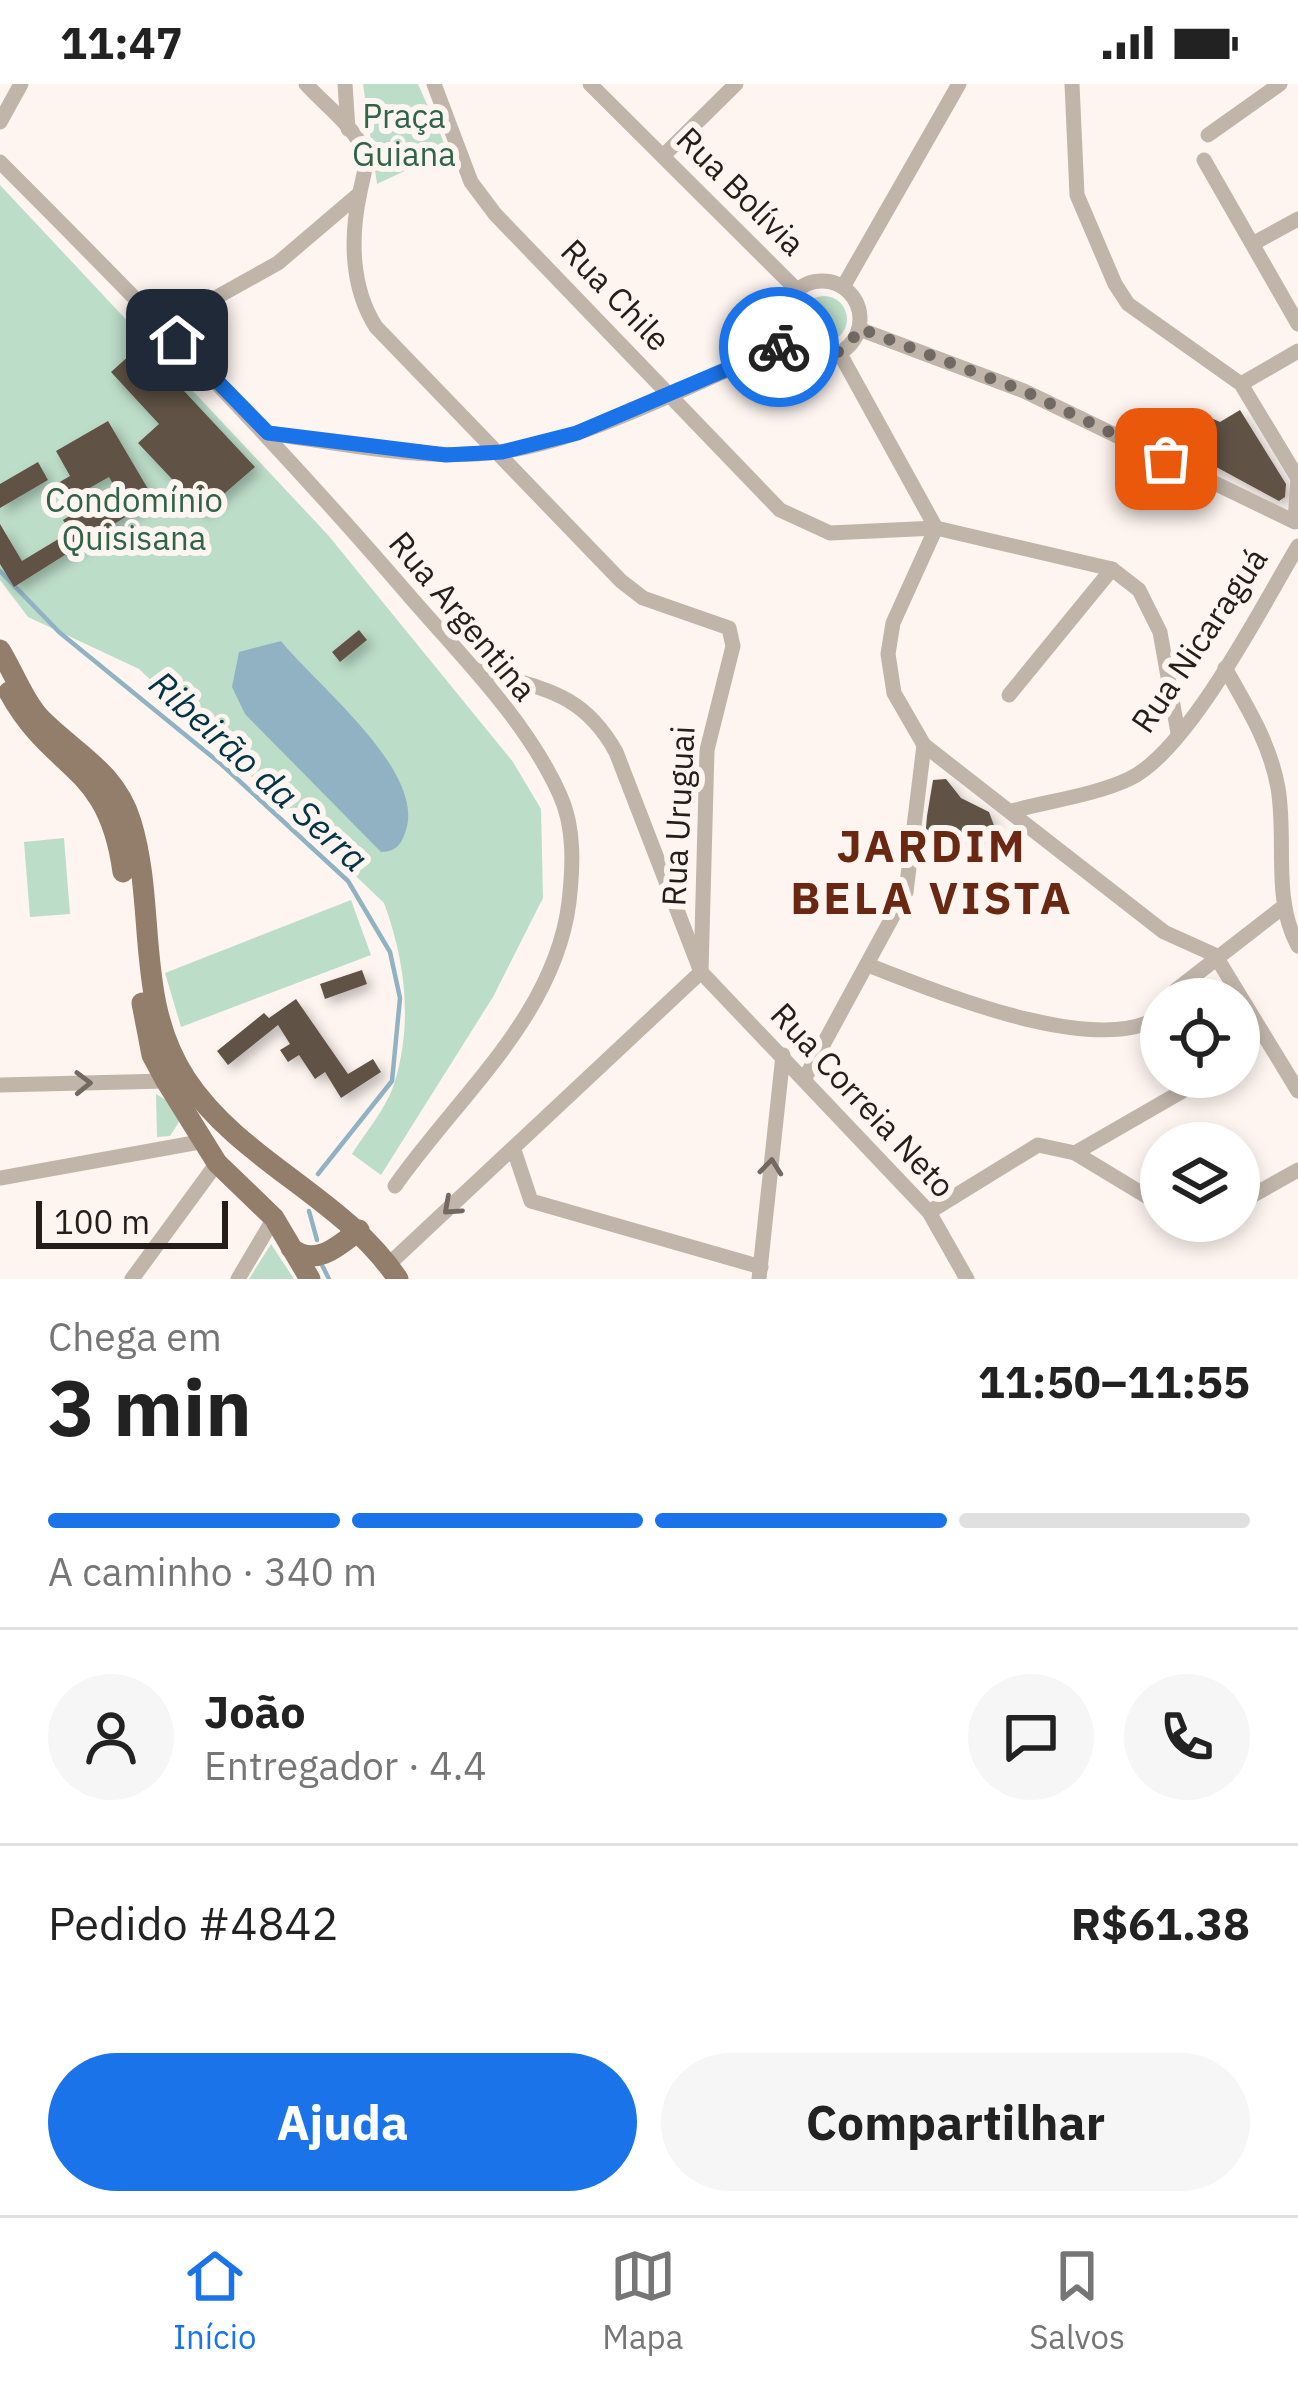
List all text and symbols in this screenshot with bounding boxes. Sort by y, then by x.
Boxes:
text: 11:47 [60,13,183,71]
park label: Praça Guiana [352,94,456,175]
street label: Rua Bolívia [668,117,815,264]
street label: Rua Chile [552,229,680,360]
courier [719,287,839,407]
pin [126,289,228,391]
icon: home [144,307,210,373]
icon: bike [746,314,812,380]
pin [1115,408,1217,510]
icon: bag [1133,426,1199,492]
park label: Condomínio Quisisana [45,478,223,559]
street label: Rua Argentina [380,522,547,709]
street label: Rua Nicaraguá [1121,539,1276,741]
water label: Ribeirão da Serra [140,660,379,881]
street label: Rua Uruguai [651,725,704,907]
district label: JARDIM BELA VISTA [790,816,1074,926]
map controls [1140,978,1260,1242]
button: locate [1140,978,1260,1098]
street label: Rua Correia Neto [762,993,965,1206]
one-way arrow [74,1071,93,1097]
button: layers [1140,1122,1260,1242]
one-way arrow [758,1157,783,1176]
one-way arrow [443,1193,464,1214]
scale bar [36,1195,228,1248]
text: 100 m [54,1200,150,1243]
text: Chega em [48,1311,222,1362]
text: 11:50–11:55 [978,1352,1250,1410]
text: 3 min [48,1356,252,1457]
text: A caminho · 340 m [48,1546,377,1597]
button: person [48,1674,174,1800]
button: chat [968,1674,1094,1800]
button: phone [1124,1674,1250,1800]
text: João [204,1682,306,1740]
text: Entregador · 4.4 [204,1740,487,1791]
text: Pedido #4842 [48,1894,338,1952]
text: R$61.38 [1071,1894,1250,1952]
button: Ajuda [48,2053,637,2191]
button: Compartilhar [661,2053,1250,2191]
tab: Início [173,2243,256,2358]
tab: Mapa [602,2243,683,2358]
tab: Salvos [1029,2243,1125,2358]

